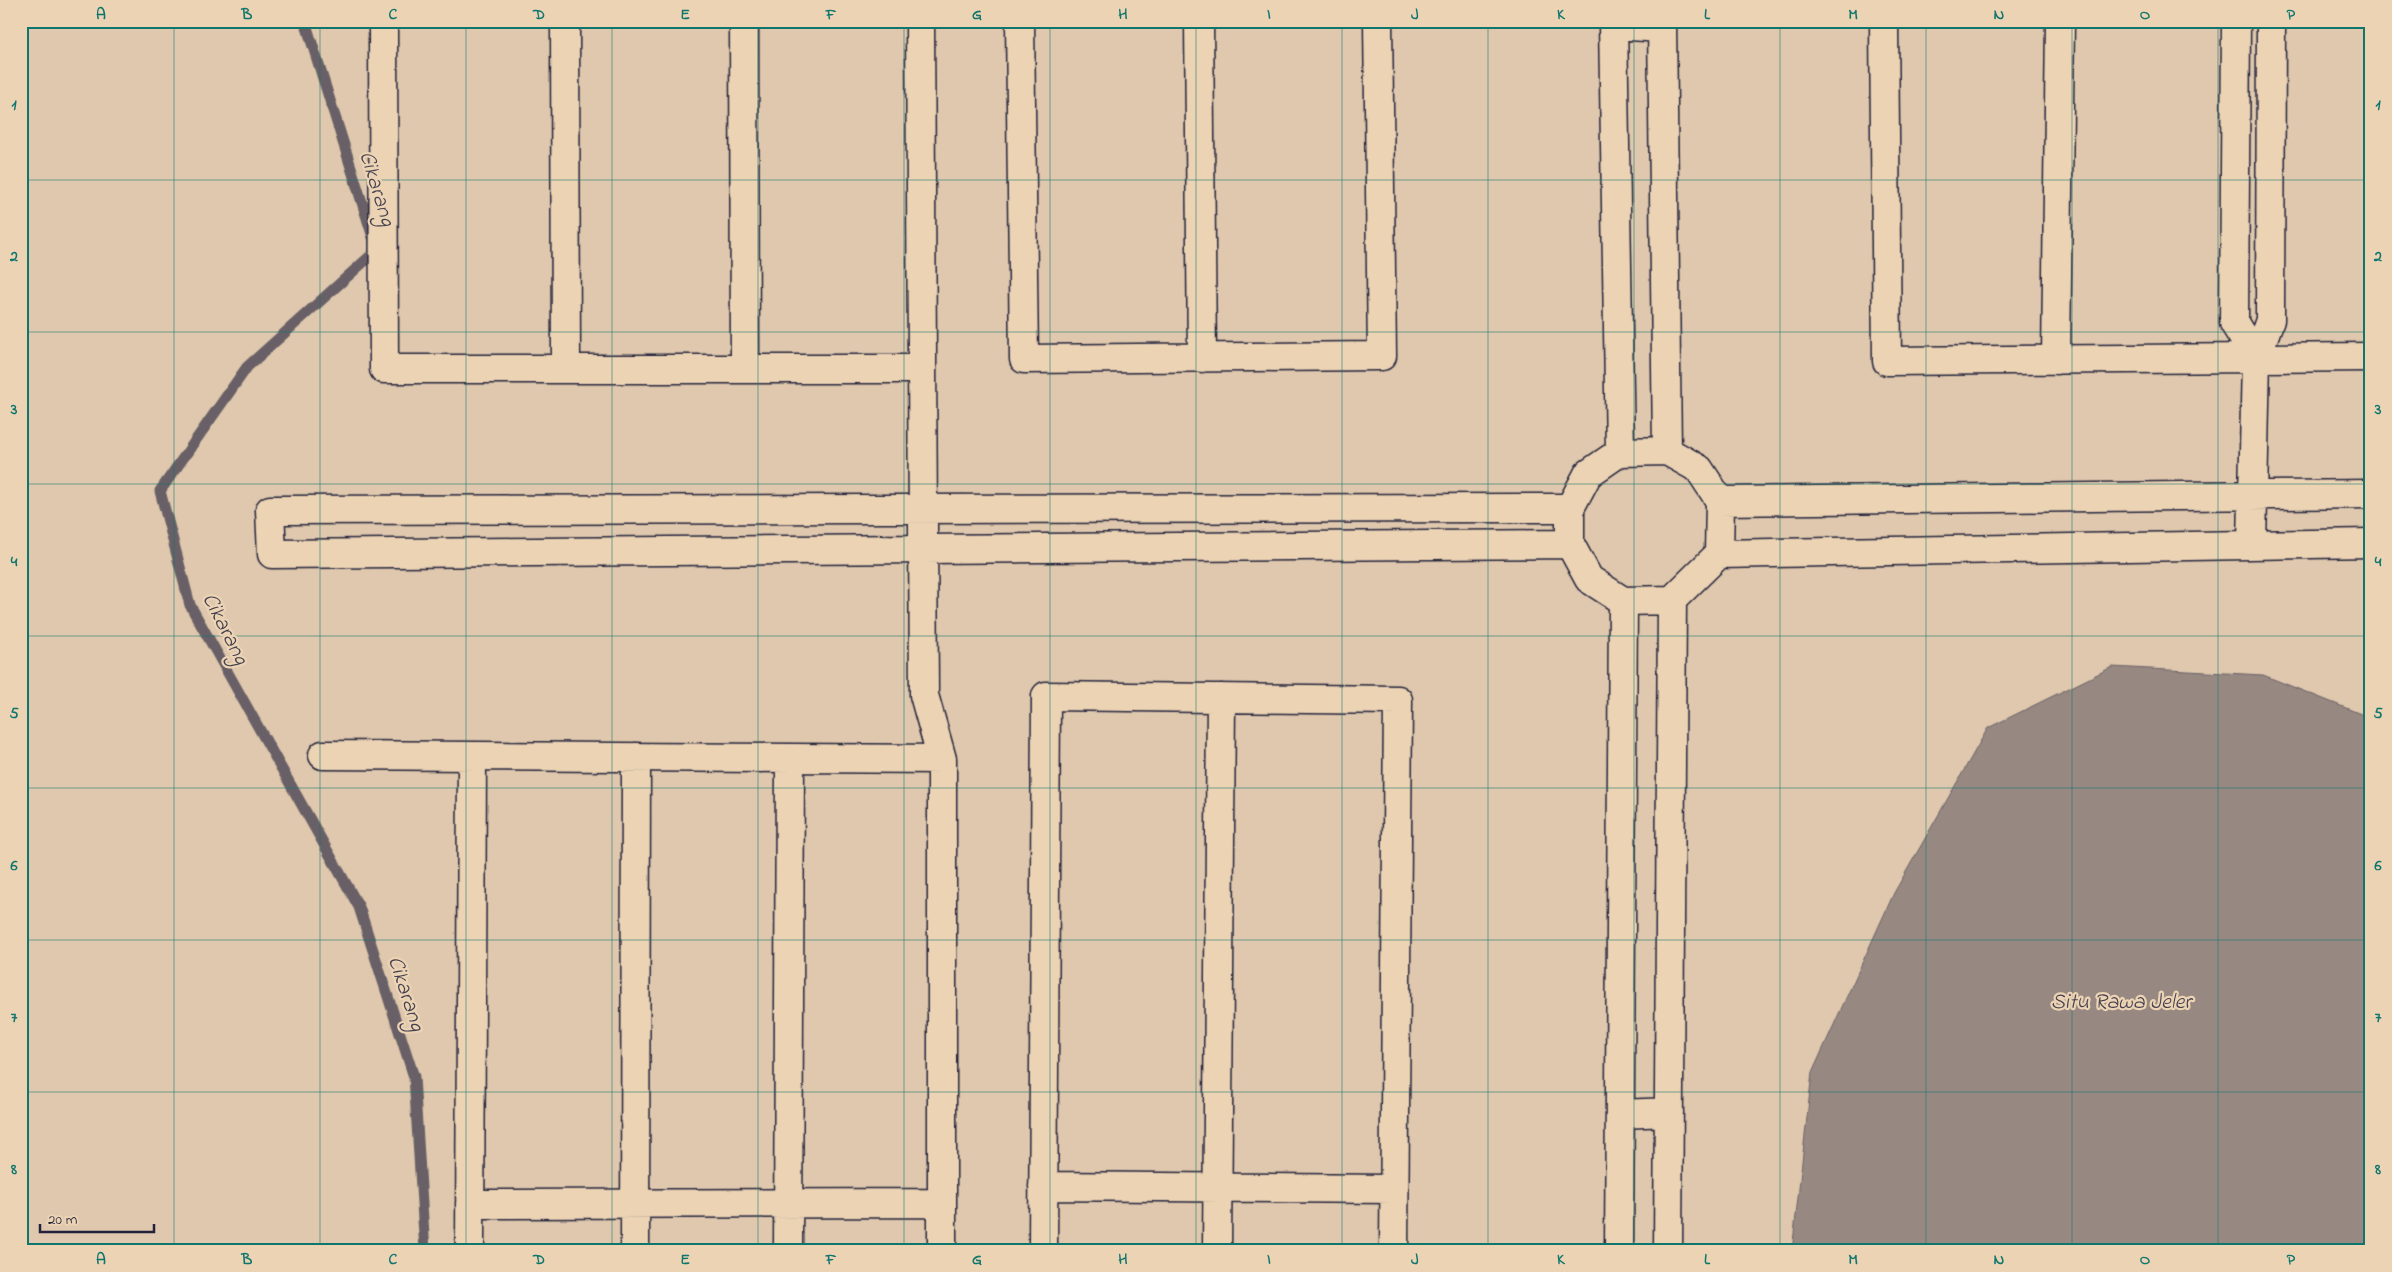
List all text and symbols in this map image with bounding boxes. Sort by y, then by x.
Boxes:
text: A [96,3,106,27]
text: B [241,3,253,27]
text: C [389,3,398,27]
text: D [532,3,545,27]
text: E [680,3,690,27]
text: F [825,3,837,27]
text: G [972,3,982,27]
text: H [1118,3,1128,27]
text: I [1267,3,1271,27]
text: J [1411,3,1419,27]
text: K [1557,3,1566,27]
text: L [1704,3,1711,27]
text: M [1848,3,1858,27]
text: N [1994,3,2005,27]
text: O [2140,3,2151,27]
text: P [2287,3,2296,27]
text: 1 [11,93,17,117]
text: 1 [2375,93,2381,117]
water label: Cikarang [350,147,403,231]
text: 2 [9,245,18,269]
text: 2 [2373,245,2382,269]
text: 3 [10,398,18,422]
text: 3 [2374,398,2382,422]
text: 4 [10,550,18,574]
text: 4 [2374,550,2382,574]
water label: Cikarang [193,588,257,672]
text: 5 [9,702,19,726]
text: 5 [2373,702,2383,726]
text: 6 [9,854,18,878]
text: 6 [2373,854,2382,878]
water label: Cikarang [378,952,433,1037]
water label: Situ Rawa Jeler [2051,987,2194,1019]
text: 7 [11,1006,18,1030]
text: 7 [2375,1006,2382,1030]
text: 8 [10,1158,17,1182]
text: 8 [2374,1158,2381,1182]
scale bar [40,1202,154,1234]
text: 20 m [48,1209,78,1231]
text: A [96,1248,106,1272]
text: B [241,1248,253,1272]
text: C [389,1248,398,1272]
text: D [532,1248,545,1272]
text: E [680,1248,690,1272]
text: F [825,1248,837,1272]
text: G [972,1248,982,1272]
text: H [1118,1248,1128,1272]
text: I [1267,1248,1271,1272]
text: J [1411,1248,1419,1272]
text: K [1557,1248,1566,1272]
text: L [1704,1248,1711,1272]
text: M [1848,1248,1858,1272]
text: N [1994,1248,2005,1272]
text: O [2140,1248,2151,1272]
text: P [2287,1248,2296,1272]

